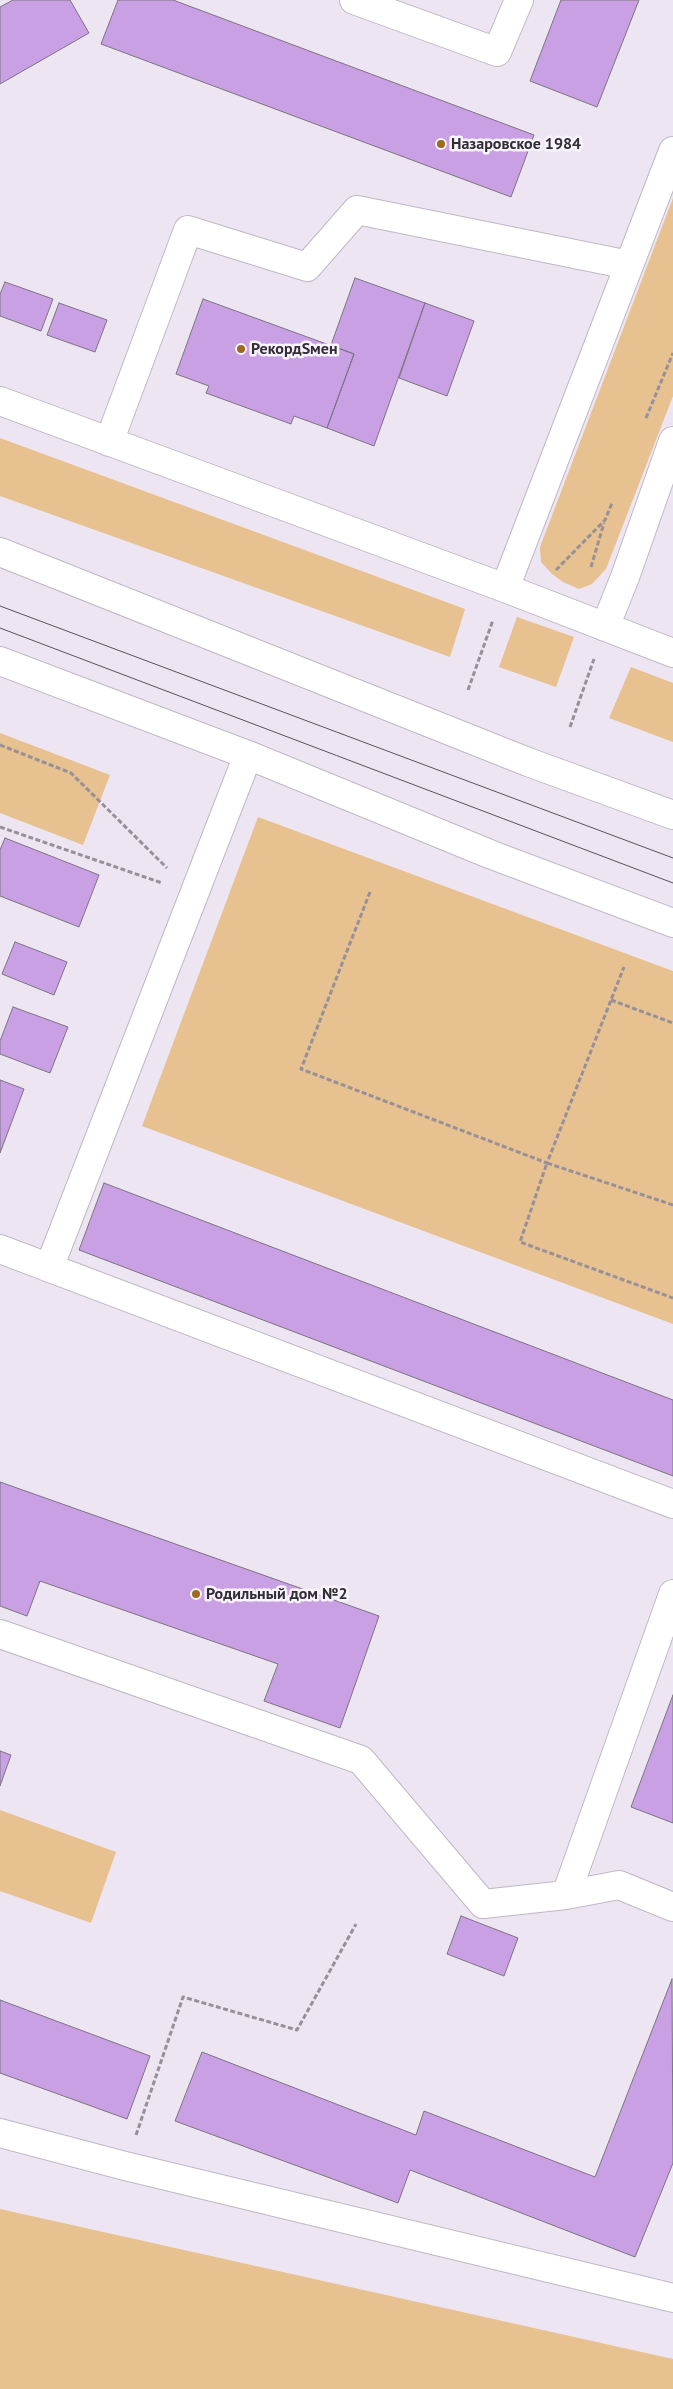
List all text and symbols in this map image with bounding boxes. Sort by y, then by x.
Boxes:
place label: Назаровское 1984 [451,134,581,154]
marker: Назаровское 1984 [435,138,447,150]
place label: РекордSмен [251,339,337,359]
marker: РекордSмен [235,343,247,355]
place label: Родильный дом №2 [206,1584,348,1604]
marker: Родильный дом №2 [190,1588,202,1600]

